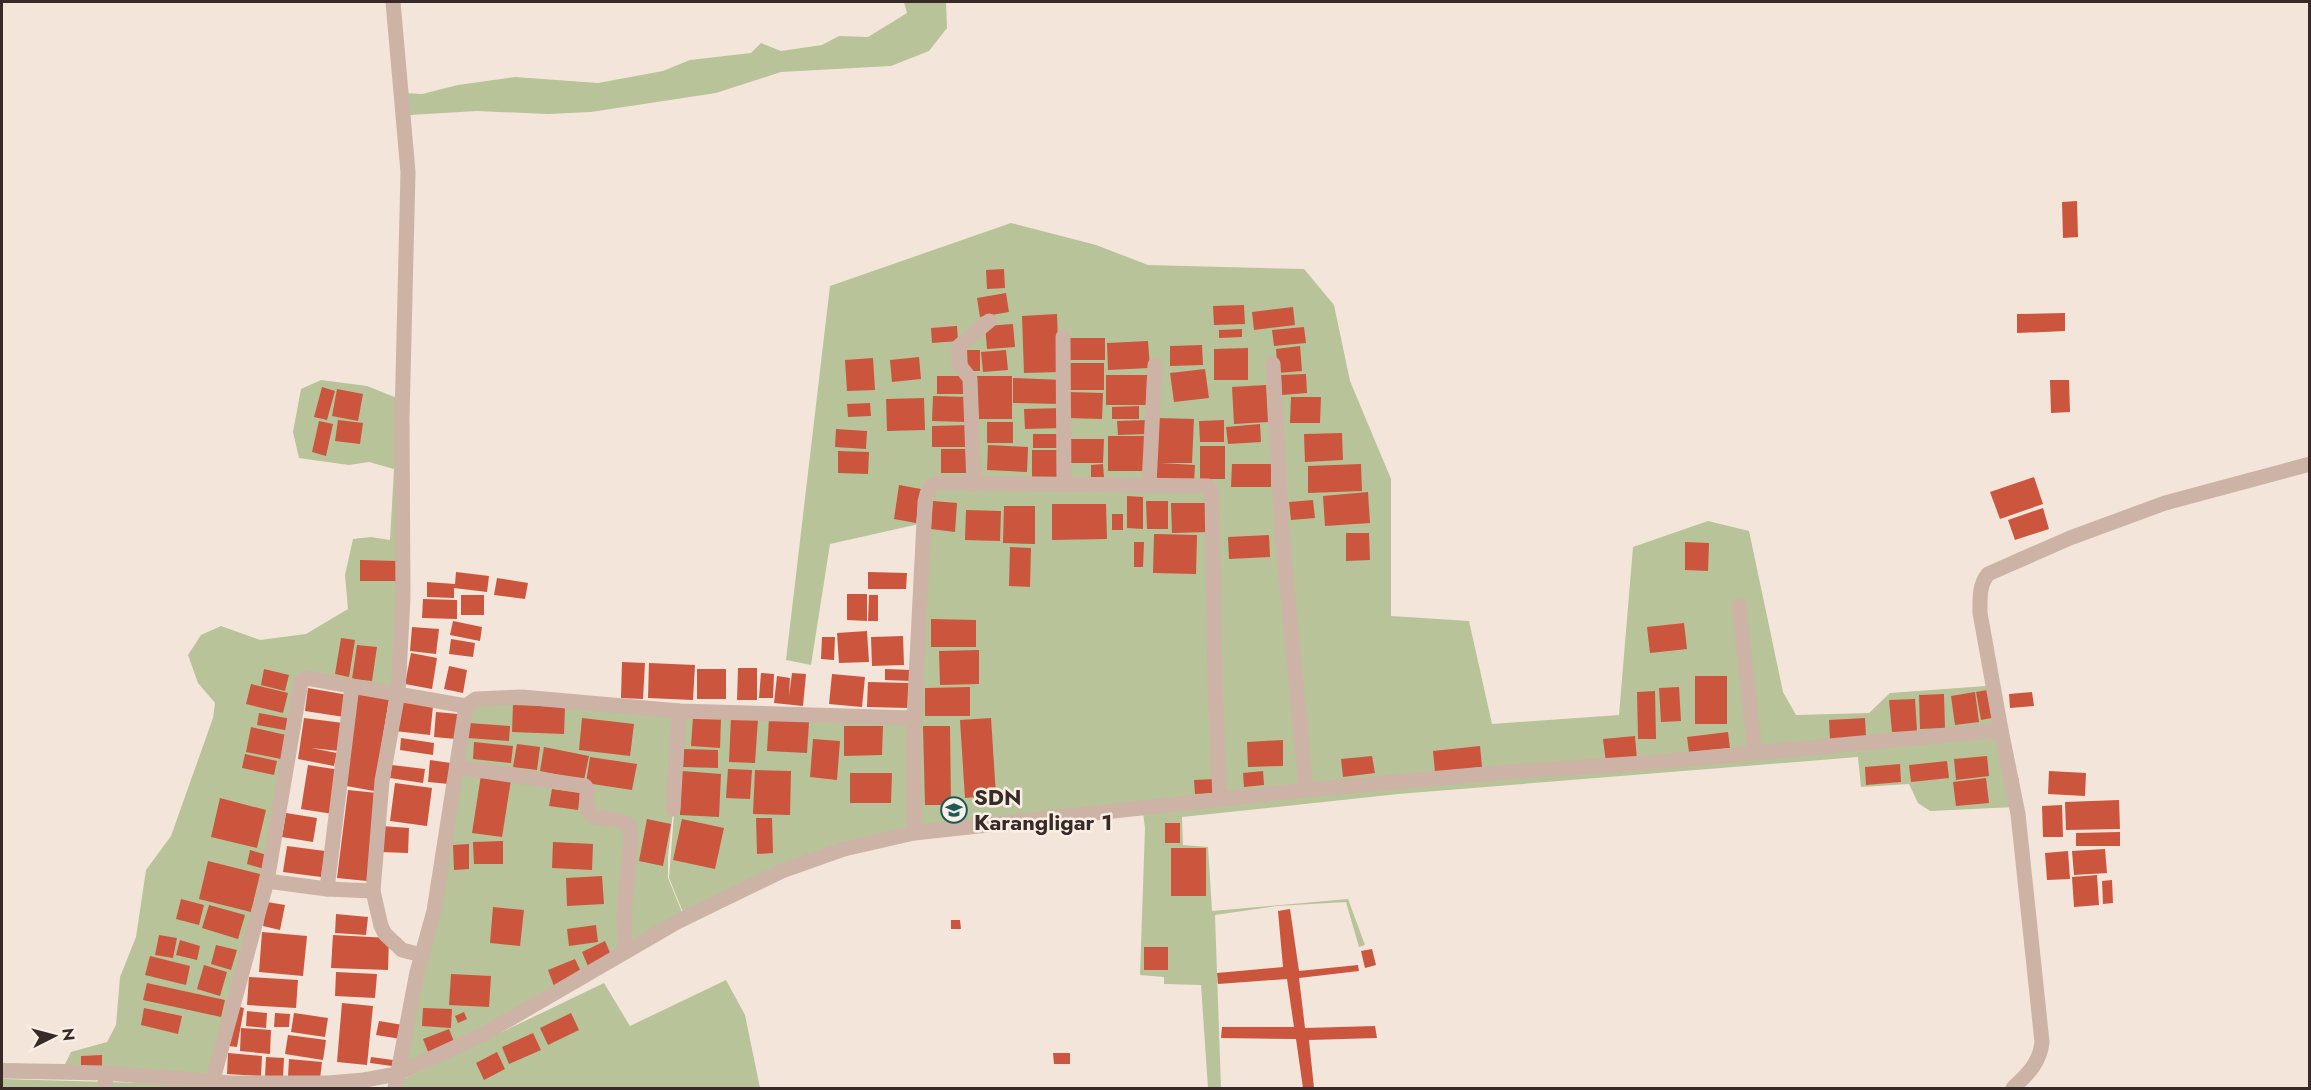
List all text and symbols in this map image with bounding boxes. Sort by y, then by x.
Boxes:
place label: SDN Karangligar 1 [974,781,1112,838]
school or university icon: SDN Karangligar 1 [939,795,969,825]
north arrow [24,1006,84,1066]
text: N [56,1027,81,1042]

